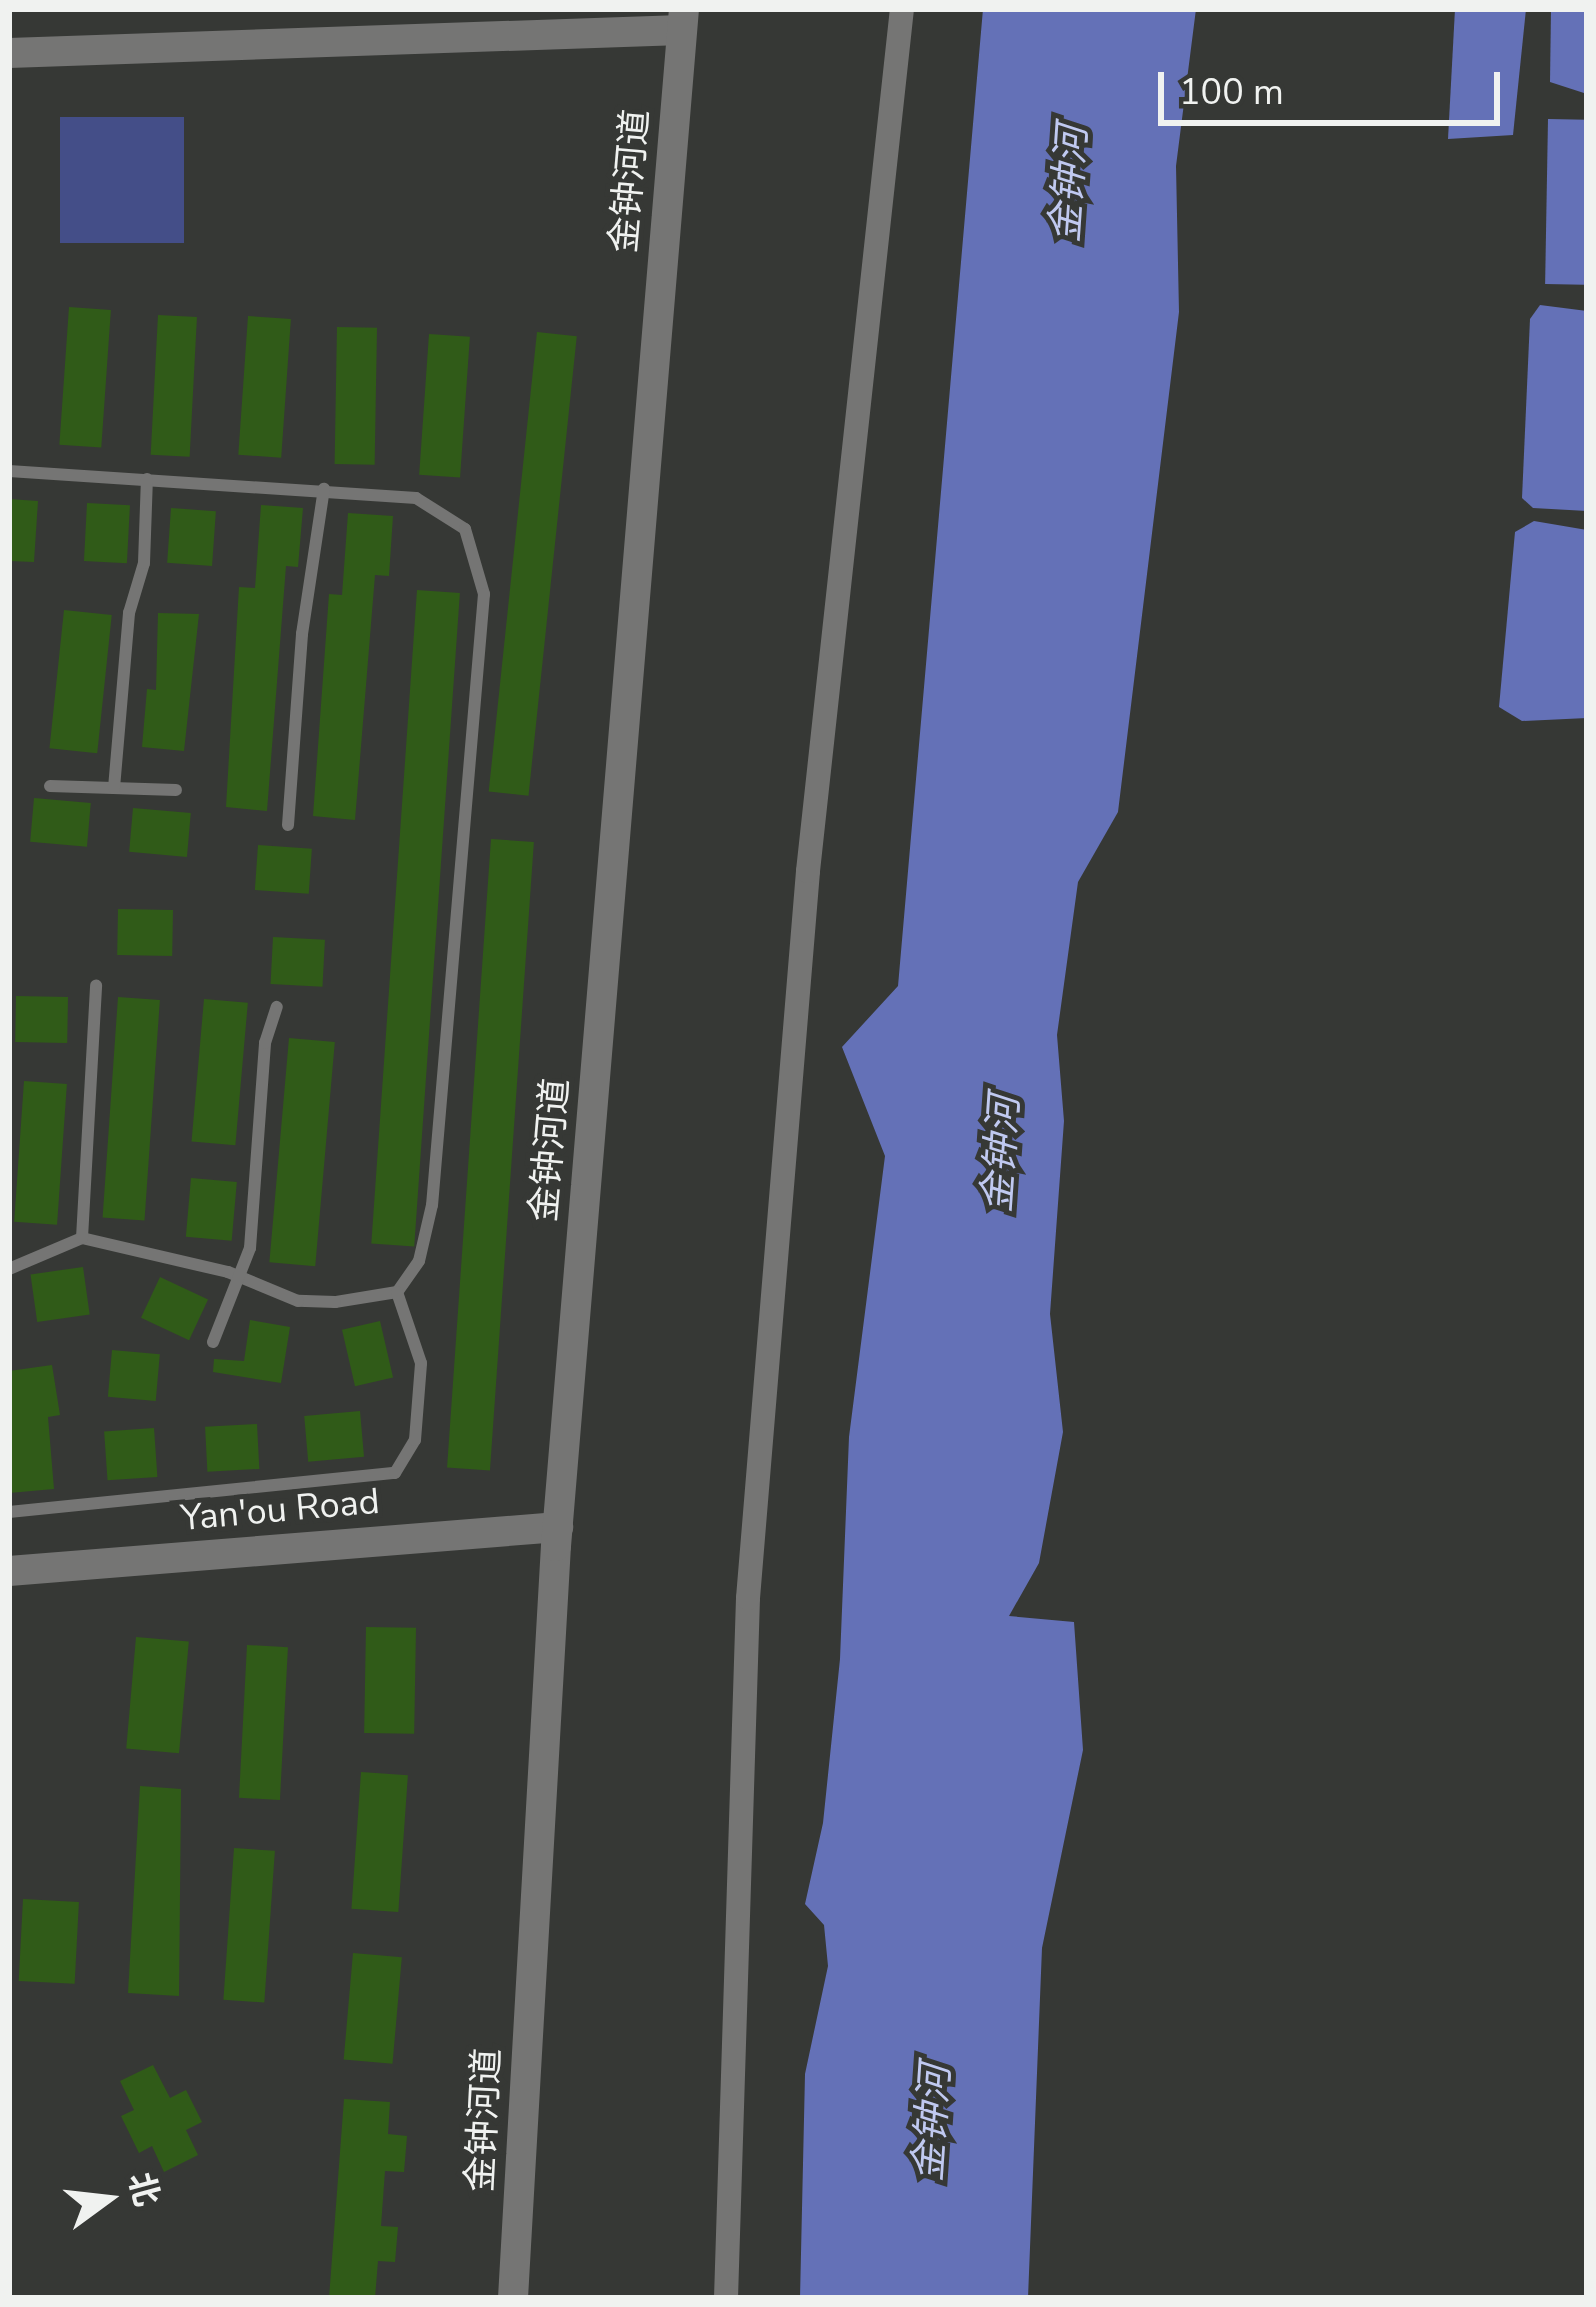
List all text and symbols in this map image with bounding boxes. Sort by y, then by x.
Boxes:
scale bar [1164,48,1506,122]
text: 100 m [1179,68,1284,117]
street label: 金钟河道 [602,107,658,255]
water label: 金钟河 [1043,124,1097,244]
street label: 金钟河道 [522,1076,578,1224]
water label: 金钟河 [975,1094,1029,1214]
street label: Yan'ou Road [179,1480,381,1540]
street label: 金钟河道 [459,2047,509,2193]
water label: 金钟河 [906,2063,960,2183]
north arrow [48,2139,168,2259]
text: 北 [117,2168,169,2211]

